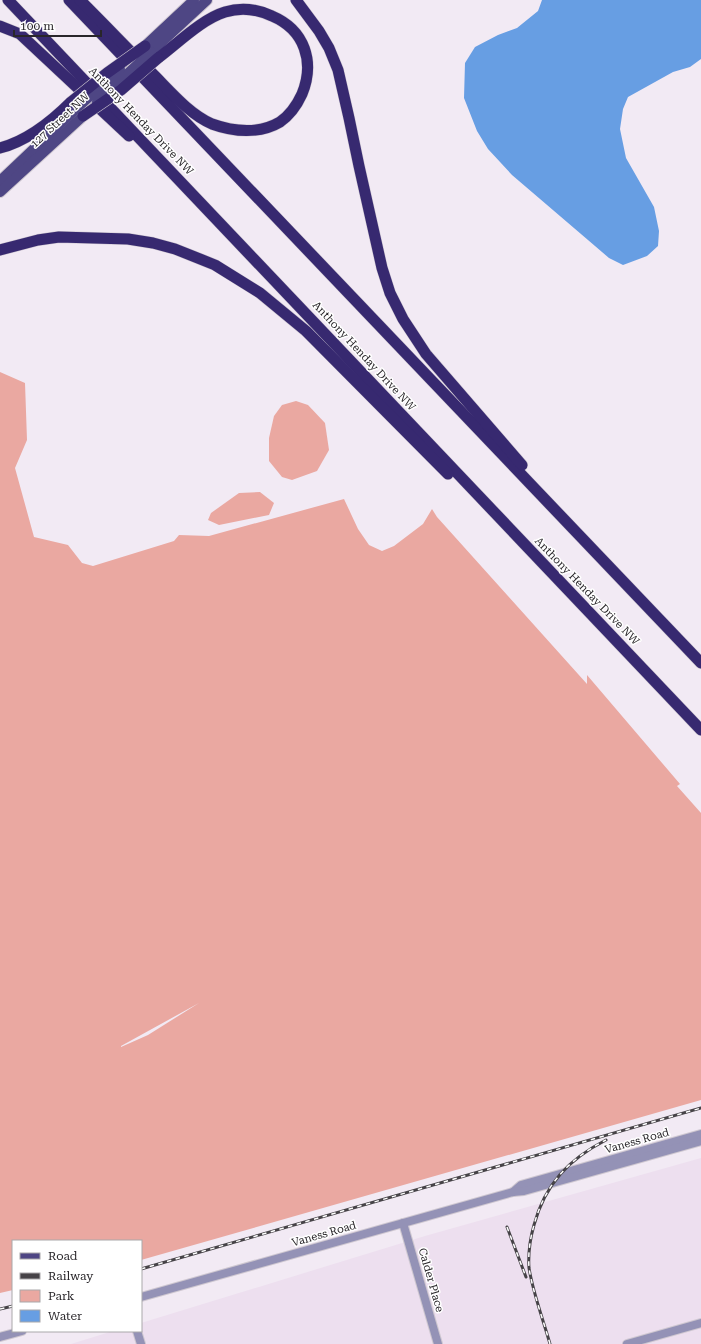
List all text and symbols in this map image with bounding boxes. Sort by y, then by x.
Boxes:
scale bar [14,12,101,38]
text: 100 m [20,19,54,33]
street label: Anthony Henday Drive NW [86,64,197,178]
street label: 127 Street NW [28,89,93,151]
street label: Anthony Henday Drive NW [310,299,419,414]
street label: Anthony Henday Drive NW [532,534,643,648]
street label: Vaness Road [603,1126,671,1156]
street label: Vaness Road [290,1219,358,1249]
legend [12,1240,142,1332]
street label: Calder Place [416,1246,446,1314]
text: Road [48,1249,78,1263]
text: Railway [48,1269,94,1283]
text: Park [48,1289,75,1303]
text: Water [48,1309,82,1323]

